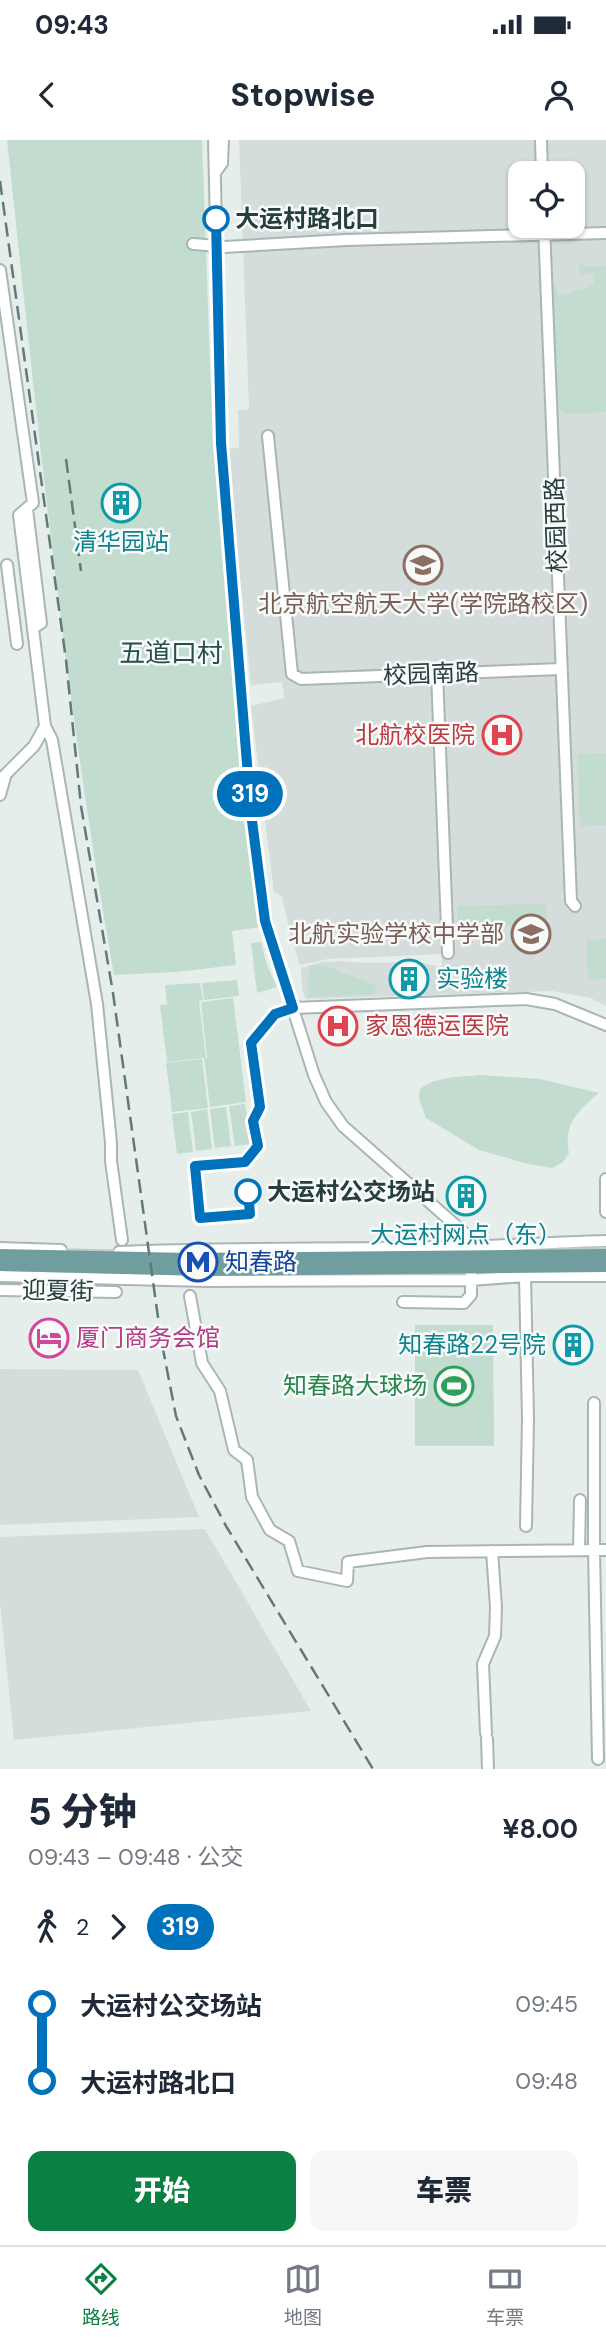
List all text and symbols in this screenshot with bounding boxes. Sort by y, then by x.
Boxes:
text: 09:43 [35,8,109,42]
text: Stopwise [231,74,375,116]
icon: back [28,76,66,114]
icon: person [540,76,578,114]
map controls [508,161,585,238]
button: locate [508,161,585,238]
place label: 大运村路北口 [235,203,379,234]
marker: 大运村路北口 [203,206,229,232]
street label: 校园西路 [538,477,573,574]
building icon: 清华园站 [100,482,142,524]
place label: 清华园站 [73,526,169,557]
school or university icon: 北京航空航天大学(学院路校区) [402,544,444,586]
place label: 北京航空航天大学(学院路校区) [258,588,588,619]
district label: 五道口村 [119,636,223,670]
street label: 校园南路 [382,656,479,691]
hospital icon: 北航校医院 [481,714,523,756]
place label: 北航校医院 [355,719,475,750]
line badge: 319 [210,771,290,817]
text: 319 [231,778,269,809]
school or university icon: 北航实验学校中学部 [510,913,552,955]
place label: 北航实验学校中学部 [288,918,504,949]
building icon: 实验楼 [388,958,430,1000]
place label: 实验楼 [436,963,508,994]
hospital icon: 家恩德运医院 [317,1005,359,1047]
place label: 家恩德运医院 [365,1010,509,1041]
building icon: 大运村网点（东） [445,1175,487,1217]
place label: 大运村公交场站 [267,1176,435,1207]
marker: 大运村公交场站 [235,1179,261,1205]
place label: 大运村网点（东） [370,1219,562,1250]
metro station icon: 知春路 [177,1241,219,1283]
place label: 知春路 [225,1246,297,1277]
street label: 迎夏街 [22,1274,94,1307]
hotel icon: 厦门商务会馆 [28,1317,70,1359]
place label: 厦门商务会馆 [76,1322,220,1353]
building icon: 知春路22号院 [552,1324,594,1366]
place label: 知春路22号院 [398,1329,546,1360]
sports icon: 知春路大球场 [433,1365,475,1407]
place label: 知春路大球场 [283,1370,427,1401]
text: 5 分钟 [28,1787,137,1837]
text: ¥8.00 [503,1812,578,1846]
text: 09:43 – 09:48 · 公交 [28,1842,244,1872]
icon: walk [28,1908,66,1946]
icon: forward [99,1908,137,1946]
text: 319 [161,1911,200,1942]
text: 2 [76,1912,89,1942]
text: 大运村公交场站 [80,1989,262,2023]
text: 09:45 [515,1989,578,2019]
text: 大运村路北口 [80,2066,236,2100]
text: 09:48 [515,2066,578,2096]
button: 开始 [28,2151,296,2231]
button: 车票 [310,2151,578,2231]
tab: 路线 [82,2260,120,2330]
tab: 地图 [284,2260,322,2330]
tab: 车票 [486,2260,524,2330]

